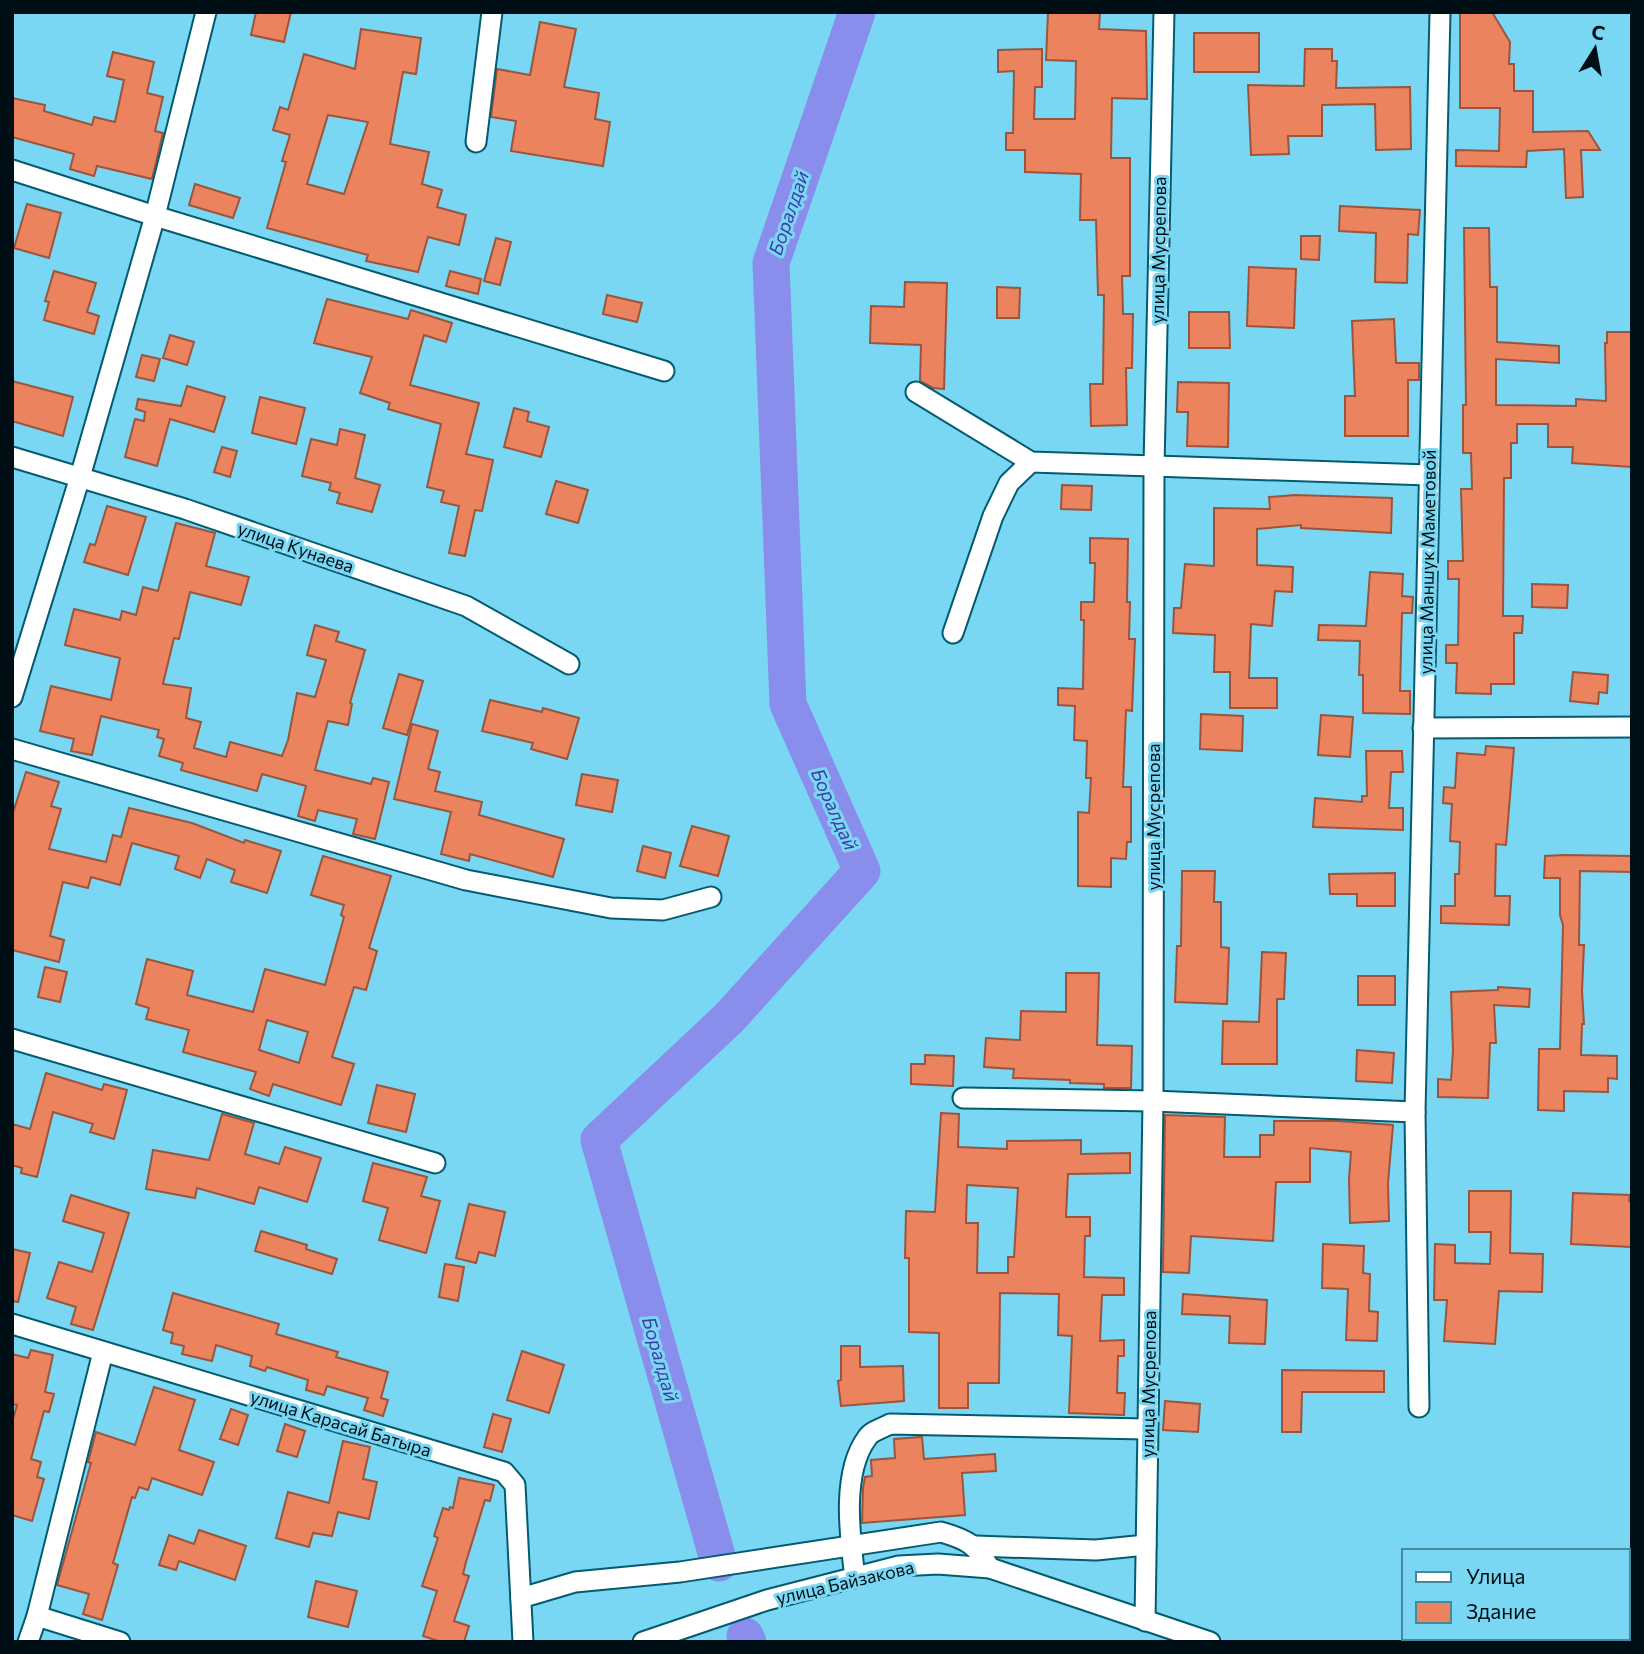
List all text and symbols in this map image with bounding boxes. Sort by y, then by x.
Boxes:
north arrow [1560,14,1630,84]
text: С [1590,19,1607,44]
water label: Боралдай [763,168,813,258]
street label: улица Мусрепова [1146,176,1170,324]
street label: улица Маншук Маметовой [1414,449,1440,675]
street label: улица Кунаева [235,517,357,577]
street label: улица Мусрепова [1142,743,1164,891]
water label: Боралдай [807,765,863,854]
street label: улица Мусрепова [1136,1310,1160,1458]
water label: Боралдай [638,1314,684,1404]
street label: улица Карасай Батыра [248,1385,434,1461]
legend [1402,1549,1630,1640]
street label: улица Байзакова [774,1555,916,1609]
text: Улица [1466,1563,1525,1588]
text: Здание [1466,1598,1536,1623]

